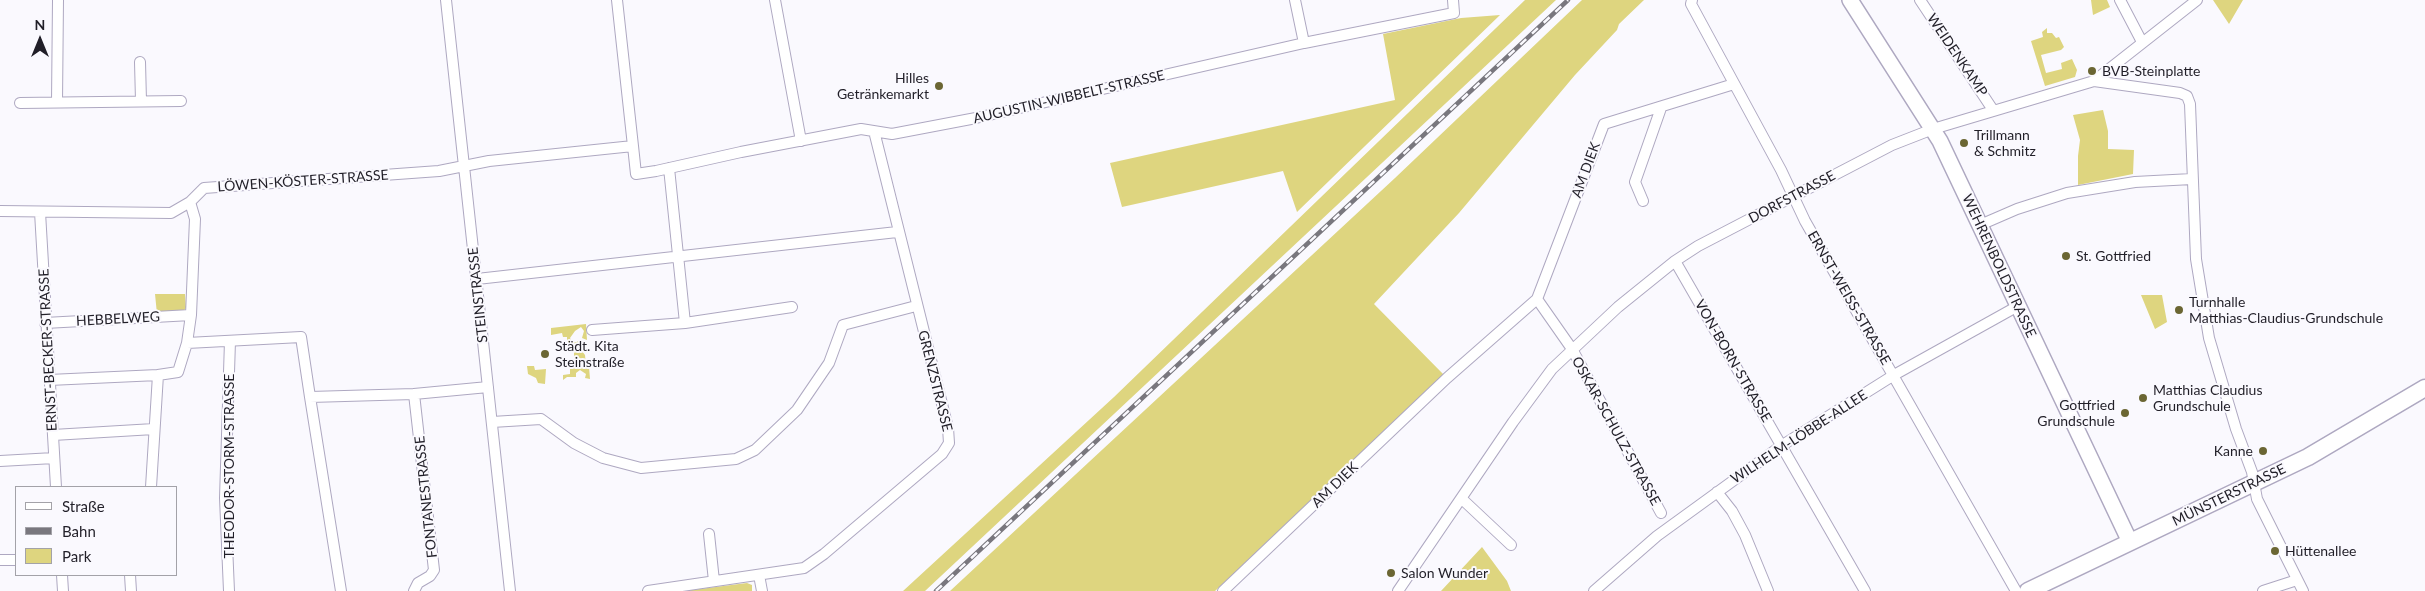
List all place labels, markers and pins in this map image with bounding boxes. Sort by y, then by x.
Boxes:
place label: BVB-Steinplatte [2102,63,2200,79]
marker: BVB-Steinplatte [2086,65,2098,77]
place label: Hilles Getränkemarkt [837,70,929,102]
marker: Hilles Getränkemarkt [933,80,945,92]
place label: Trillmann & Schmitz [1974,127,2036,160]
marker: Trillmann & Schmitz [1958,137,1970,149]
place label: St. Gottfried [2076,248,2151,264]
marker: St. Gottfried [2060,250,2072,262]
place label: Turnhalle Matthias-Claudius-Grundschule [2189,294,2383,326]
marker: Turnhalle Matthias-Claudius-Grundschule [2173,304,2185,316]
place label: Städt. Kita Steinstraße [555,338,624,371]
marker: Städt. Kita Steinstraße [539,348,551,360]
place label: Matthias Claudius Grundschule [2153,382,2262,414]
marker: Matthias Claudius Grundschule [2137,392,2149,404]
place label: Gottfried Grundschule [2037,397,2115,430]
marker: Gottfried Grundschule [2119,407,2131,419]
place label: Kanne [2214,443,2253,459]
marker: Kanne [2257,445,2269,457]
place label: Hüttenallee [2285,543,2356,559]
marker: Hüttenallee [2269,545,2281,557]
place label: Salon Wunder [1401,565,1488,581]
marker: Salon Wunder [1385,567,1397,579]

